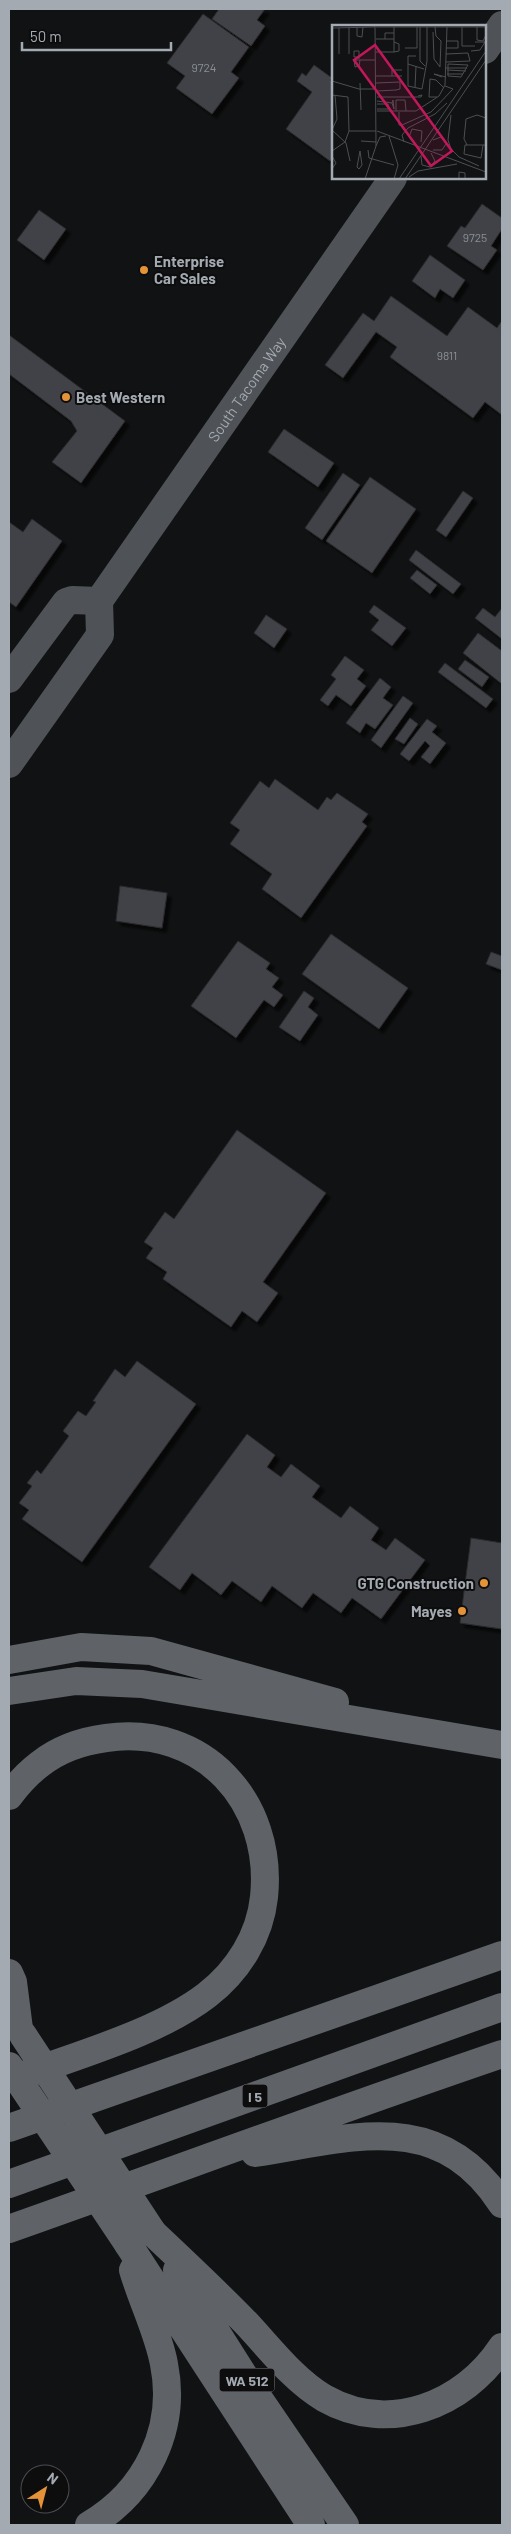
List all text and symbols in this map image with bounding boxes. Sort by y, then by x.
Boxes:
scale bar [22,20,171,52]
inset map [332,25,486,179]
text: 50 m [30,27,62,45]
house number: 9724 [192,60,216,74]
house number: 9725 [463,230,487,244]
place label: Enterprise Car Sales [154,252,224,287]
marker: Enterprise Car Sales [138,264,150,276]
street label: South Tacoma Way [204,333,289,445]
house number: 9811 [437,348,457,362]
place label: Best Western [76,388,165,406]
marker: Best Western [60,391,72,403]
place label: GTG Construction [357,1574,474,1592]
marker: GTG Construction [478,1577,490,1589]
place label: Mayes [411,1602,452,1620]
marker: Mayes [456,1605,468,1617]
road number: I 5 [242,2084,268,2108]
road number: WA 512 [220,2368,274,2392]
north arrow [20,2464,70,2514]
text: N [44,2468,62,2488]

